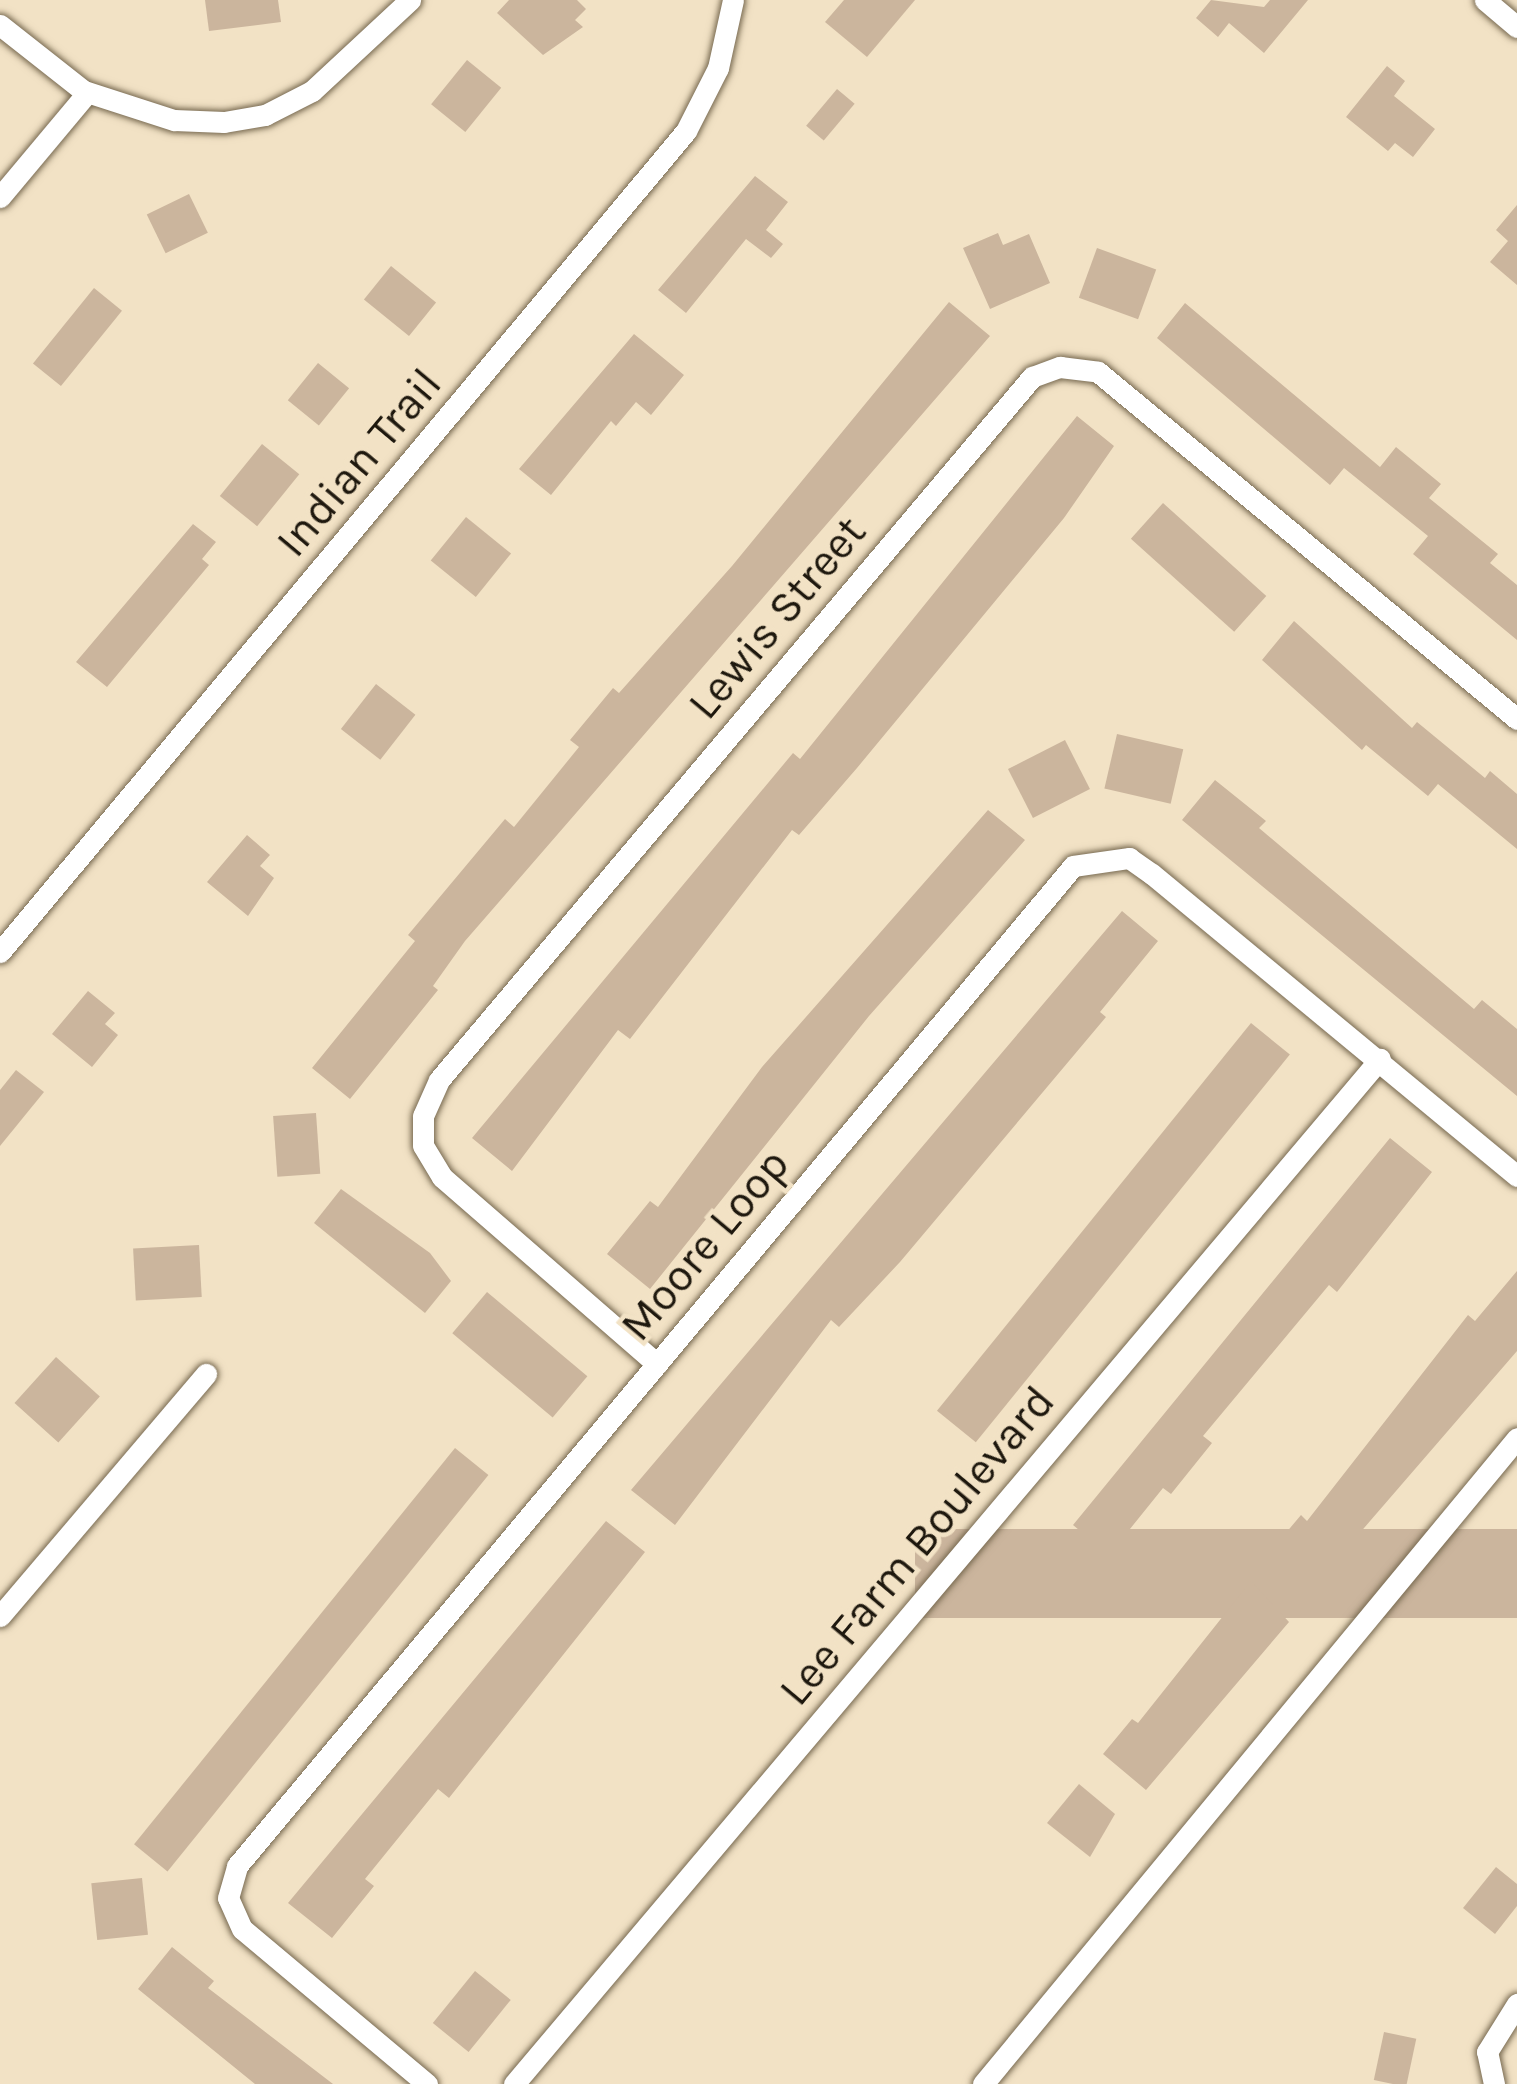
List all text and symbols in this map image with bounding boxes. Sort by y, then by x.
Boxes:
street label: Indian Trail [265,358,453,568]
street label: Lewis Street [677,506,877,730]
street label: Moore Loop [609,1138,801,1352]
street label: Lee Farm Boulevard [768,1375,1066,1717]

